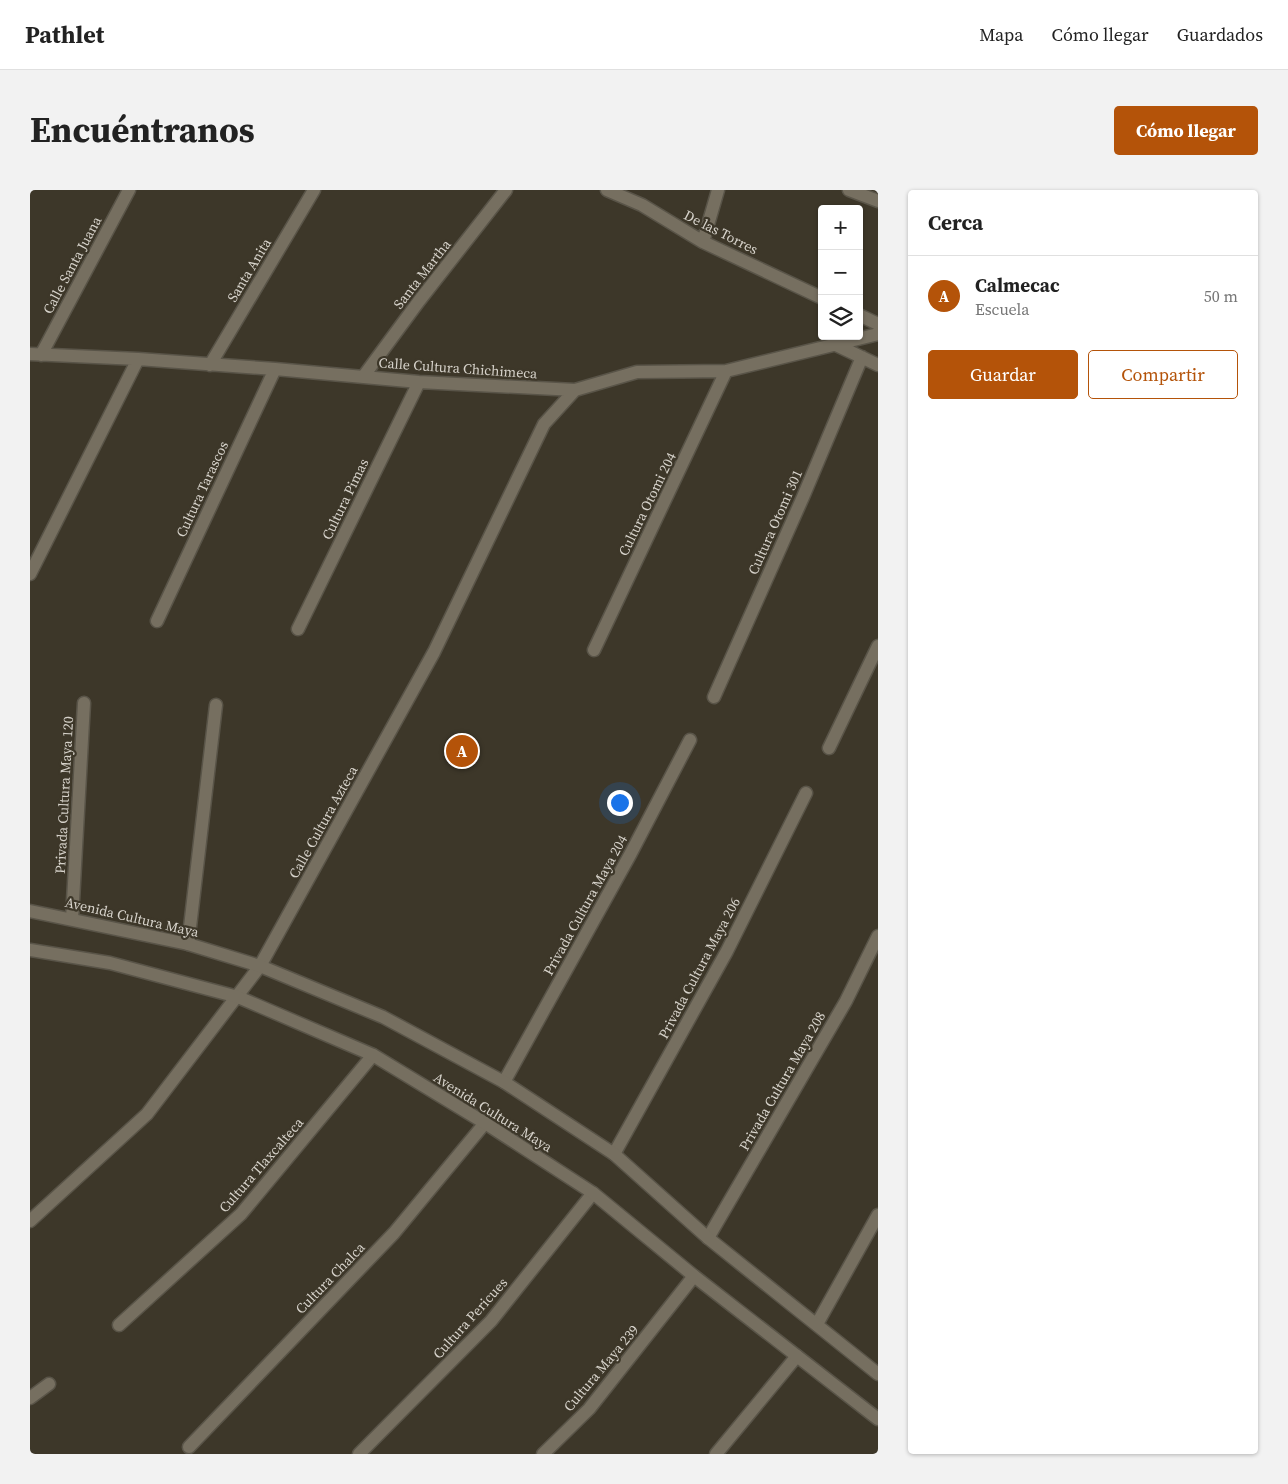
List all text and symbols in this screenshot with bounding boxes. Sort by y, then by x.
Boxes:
text: Pathlet [25,18,104,51]
text: Mapa [979,22,1024,47]
text: Cómo llegar [1052,22,1149,47]
text: Guardados [1177,22,1263,47]
text: Encuéntranos [30,106,255,154]
button: Cómo llegar [1114,106,1258,155]
street label: De las Torres [681,205,761,259]
map controls [818,205,863,340]
button: + [818,205,863,250]
text: Cerca [928,208,983,237]
street label: Calle Santa Juana [38,212,107,317]
street label: Santa Anita [222,234,276,306]
street label: Santa Martha [388,234,456,313]
button: − [818,250,863,295]
text: Calmecac [975,272,1060,298]
text: A [939,285,949,307]
text: 50 m [1204,285,1238,307]
button: layers [818,295,863,340]
text: Escuela [975,298,1029,320]
button: Guardar [928,350,1078,399]
button: Compartir [1088,350,1238,399]
street label: Calle Cultura Chichimeca [378,352,539,384]
street label: Cultura Tarascos [171,438,233,540]
street label: Cultura Otomi 204 [613,449,681,559]
street label: Cultura Pimas [317,455,373,543]
street label: Cultura Otomi 301 [743,466,807,578]
street label: Privada Cultura Maya 120 [50,716,78,874]
pin: A [446,732,478,770]
street label: Calle Cultura Azteca [284,761,363,882]
your location [607,790,633,816]
street label: Privada Cultura Maya 204 [538,831,632,979]
street label: Avenida Cultura Maya [63,892,202,942]
street label: Privada Cultura Maya 206 [653,894,745,1042]
street label: Privada Cultura Maya 208 [734,1008,830,1154]
street label: Avenida Cultura Maya [430,1067,557,1157]
street label: Cultura Tlaxcalteca [214,1112,309,1217]
street label: Cultura Chalca [291,1237,370,1318]
street label: Cultura Pericues [428,1273,512,1363]
street label: Cultura Maya 239 [559,1320,643,1416]

